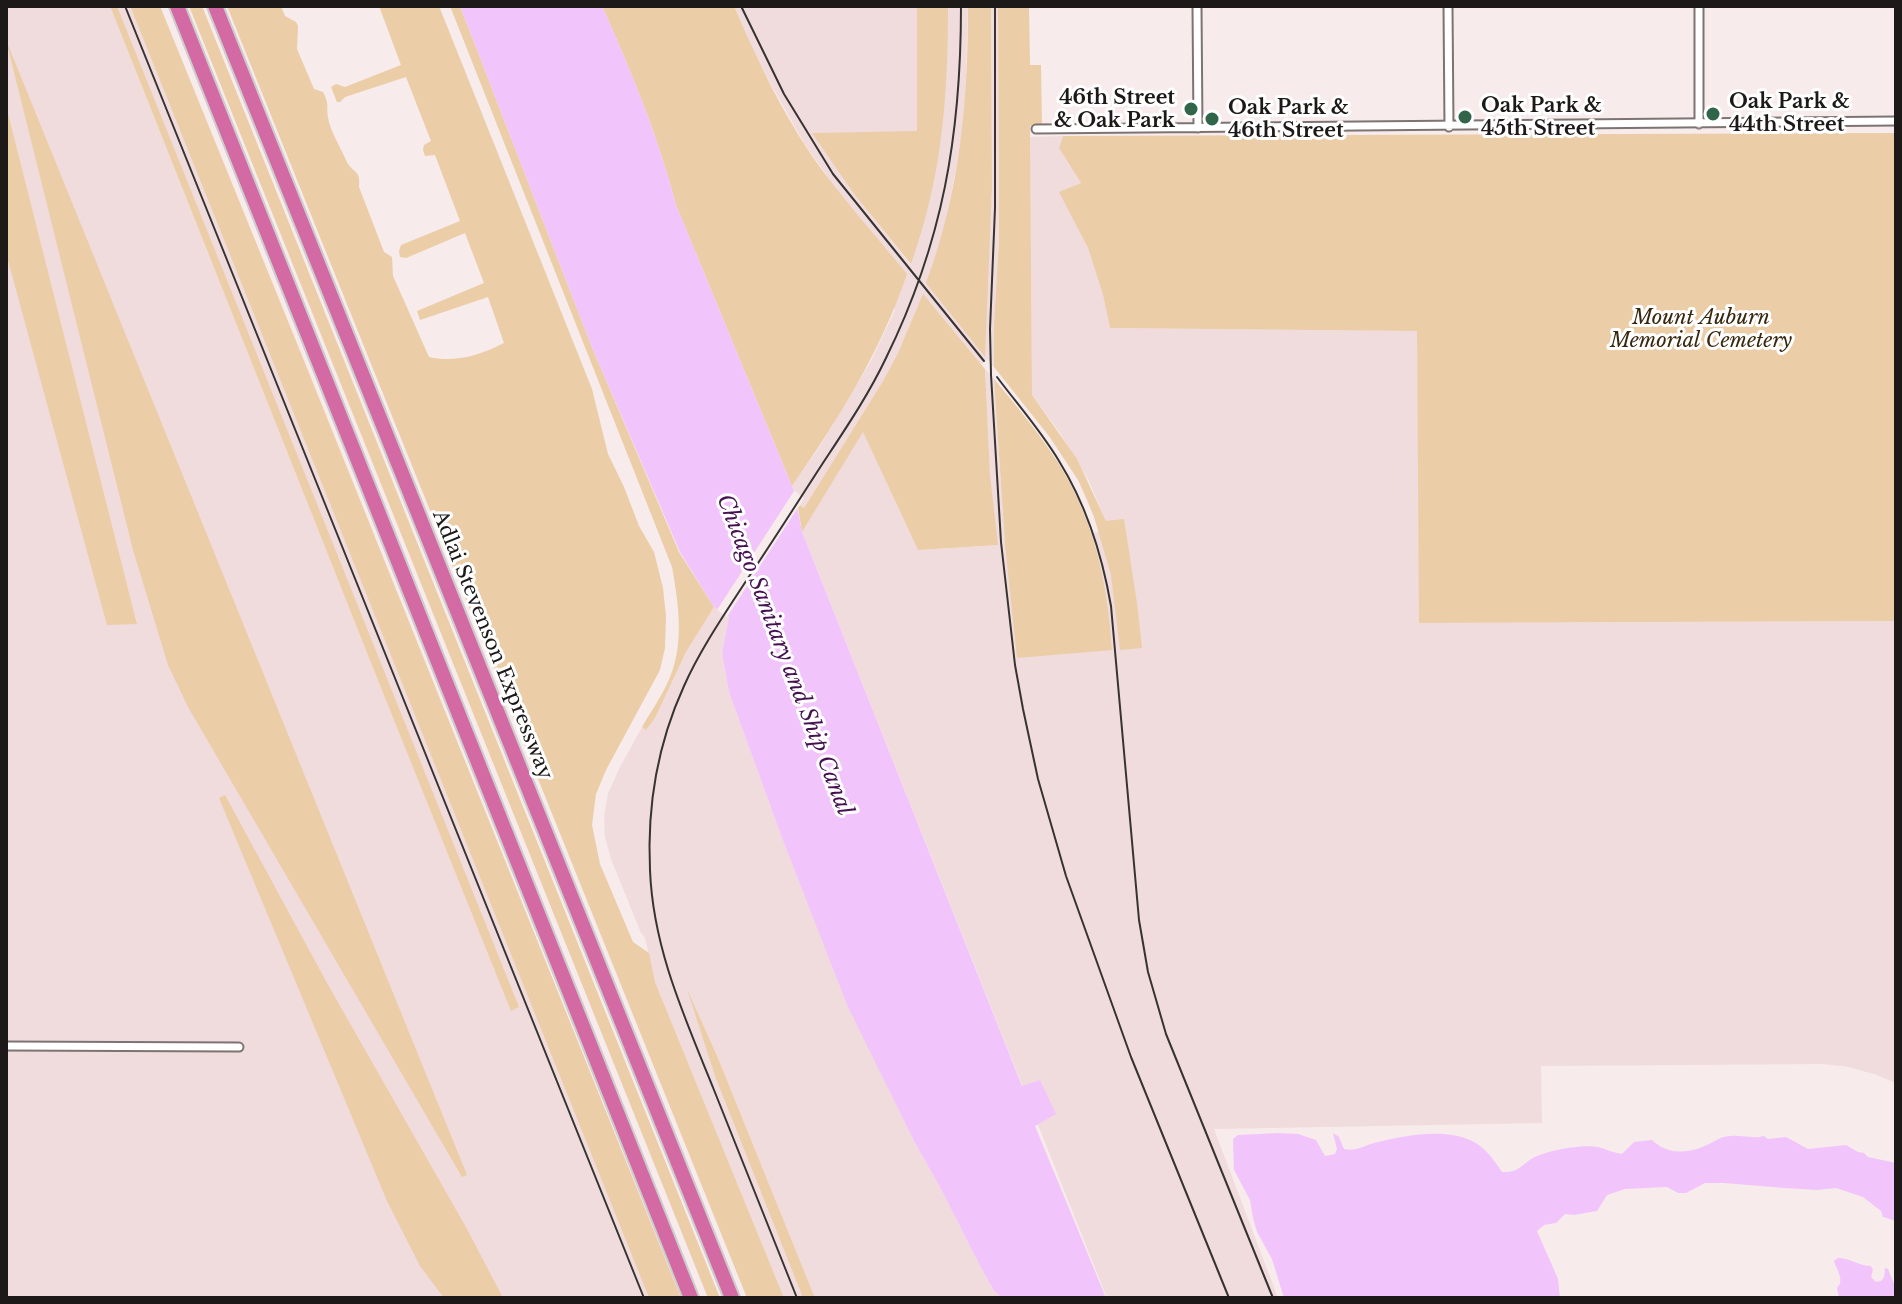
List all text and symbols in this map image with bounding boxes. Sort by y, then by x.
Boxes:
place label: 46th Street & Oak Park [1054,86,1175,133]
place label: Oak Park & 44th Street [1729,90,1850,137]
place label: Oak Park & 45th Street [1481,94,1602,141]
place label: Oak Park & 46th Street [1228,96,1349,143]
marker: 46th Street & Oak Park [1182,100,1200,118]
marker: Oak Park & 44th Street [1704,105,1722,123]
marker: Oak Park & 45th Street [1456,108,1474,126]
marker: Oak Park & 46th Street [1203,110,1221,128]
park label: Mount Auburn Memorial Cemetery [1610,306,1792,353]
water label: Chicago Sanitary and Ship Canal [710,491,858,819]
street label: Adlai Stevenson Expressway [427,507,557,783]

